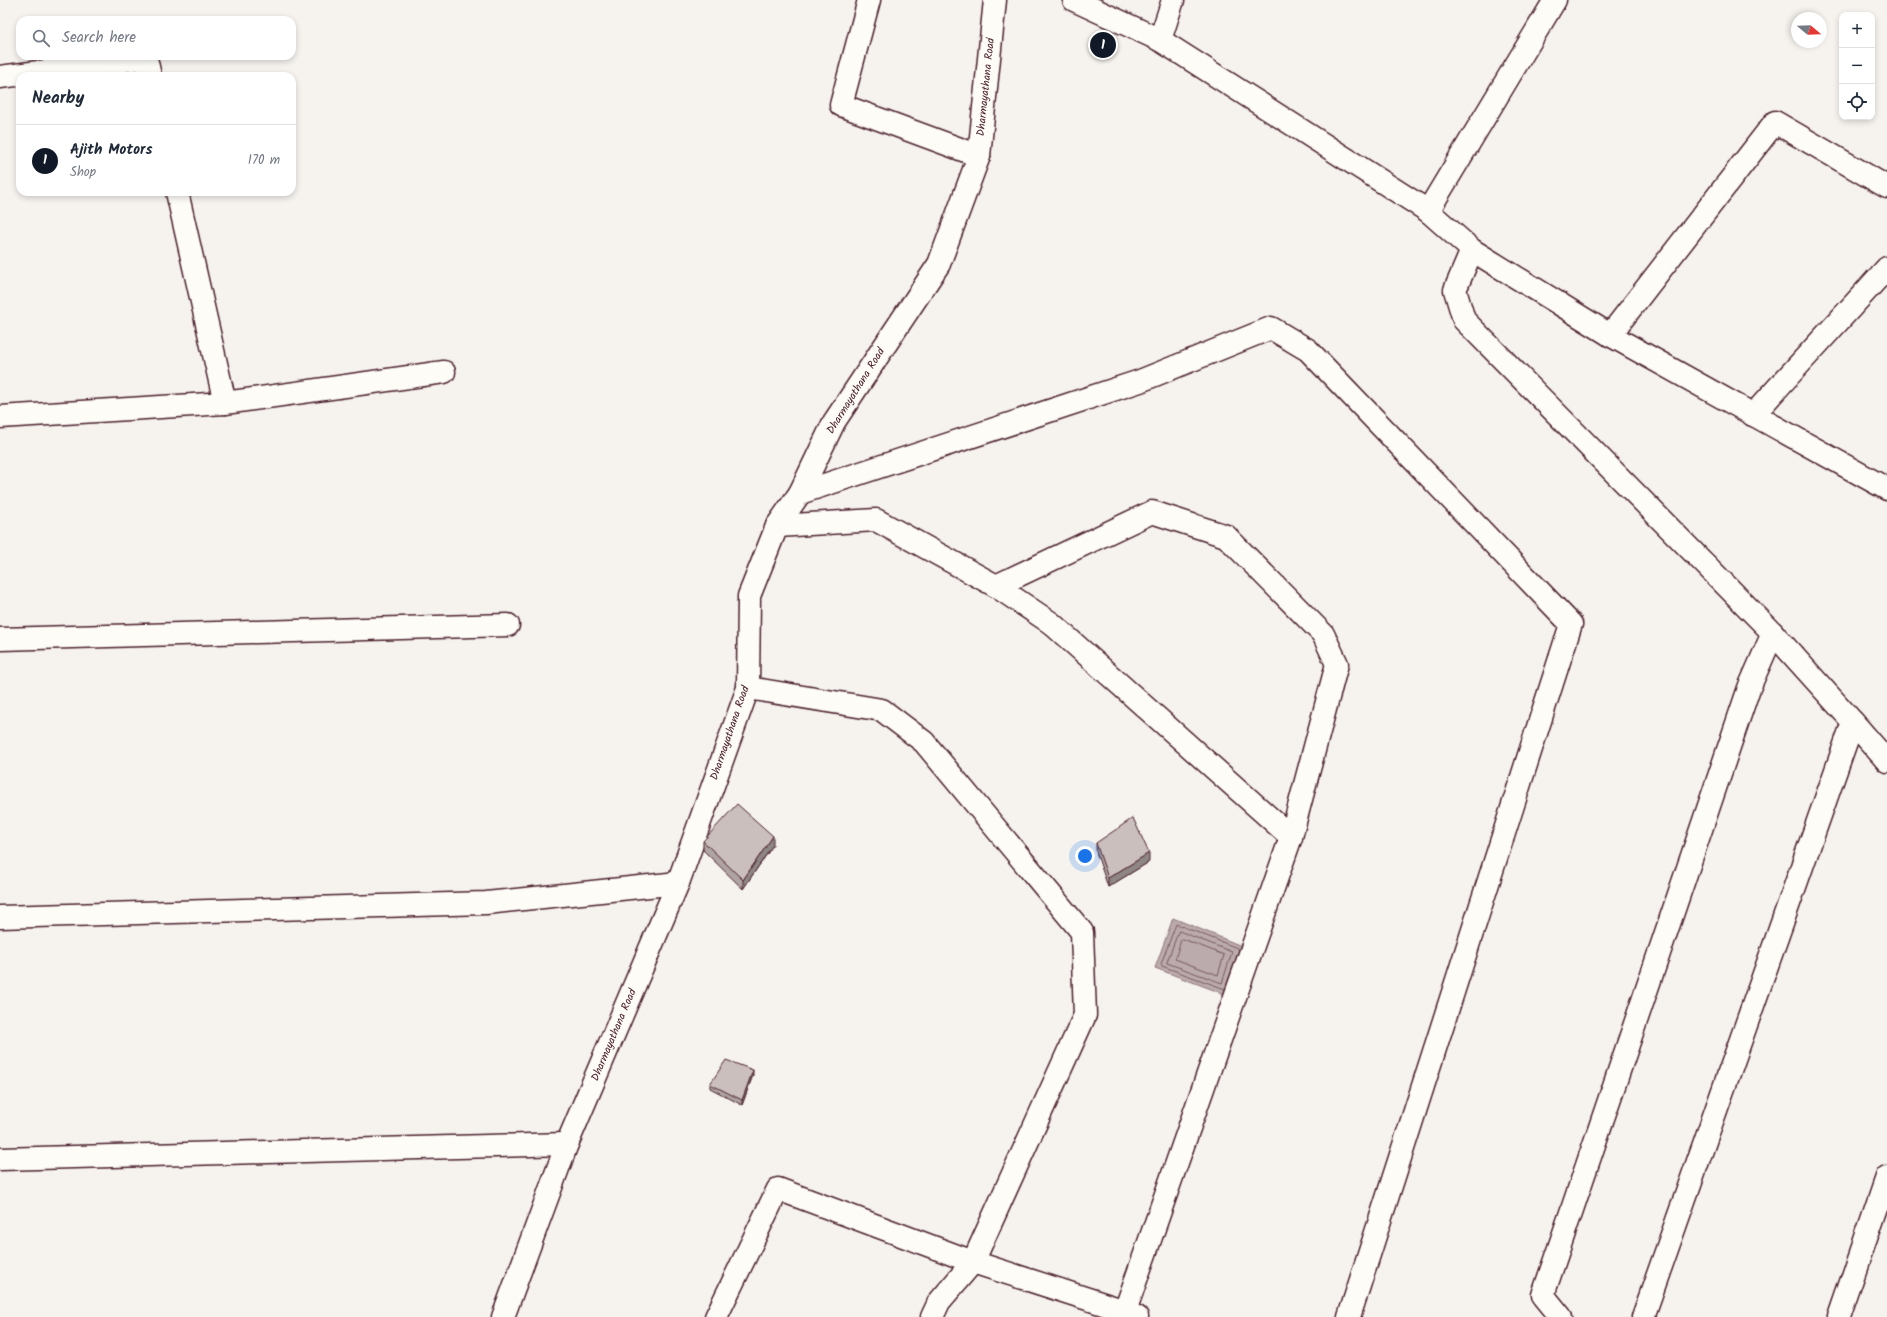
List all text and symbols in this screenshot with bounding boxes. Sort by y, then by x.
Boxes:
north arrow [1791,12,1827,48]
map controls [1839,12,1875,120]
button: + [1839,12,1875,48]
search box [16,16,296,60]
text: Search here [62,26,136,50]
icon: search [30,27,52,49]
pin: 1 [1090,30,1116,60]
street label: Dharmayathana Road [972,36,1000,137]
button: − [1839,48,1875,84]
button: locate [1839,84,1875,120]
text: Nearby [32,85,84,112]
text: Ajith Motors [70,138,152,162]
text: 1 [43,150,47,171]
text: 170 m [248,150,280,171]
text: Shop [70,162,96,183]
street label: Dharmayathana Road [822,344,890,438]
street label: Dharmayathana Road [705,683,755,783]
your location [1075,846,1095,866]
street label: Dharmayathana Road [586,986,642,1084]

